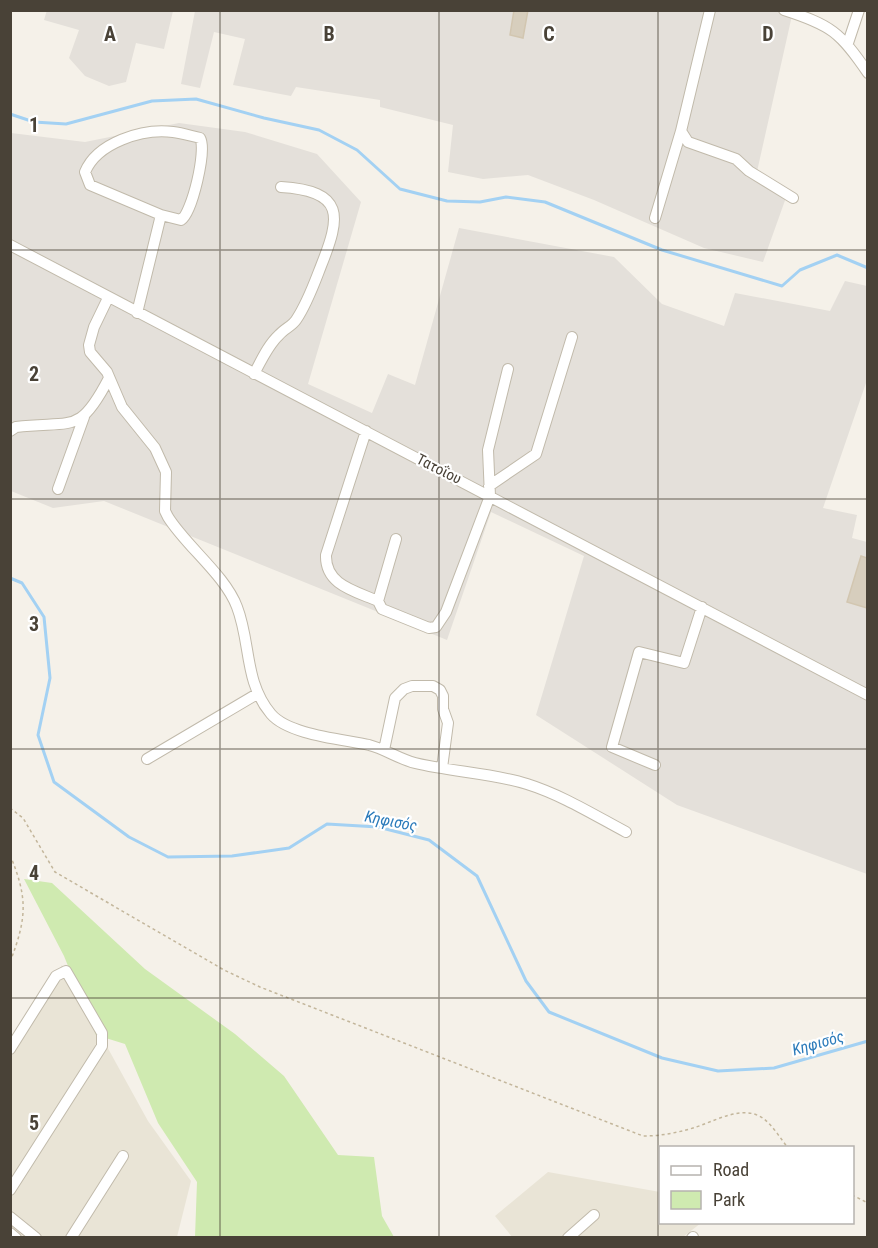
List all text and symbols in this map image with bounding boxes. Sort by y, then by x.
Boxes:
text: A [104,22,116,46]
text: B [323,22,335,46]
text: C [543,22,555,46]
text: D [762,22,774,46]
text: 1 [29,113,39,137]
text: 2 [29,362,39,386]
street label: Τατοΐου [414,450,464,488]
text: 3 [29,612,39,636]
water label: Κηφισός [363,807,419,835]
text: 4 [29,861,39,885]
water label: Κηφισός [790,1027,846,1059]
text: 5 [29,1111,39,1135]
legend [659,1146,854,1224]
text: Road [713,1159,749,1180]
text: Park [713,1189,745,1210]

